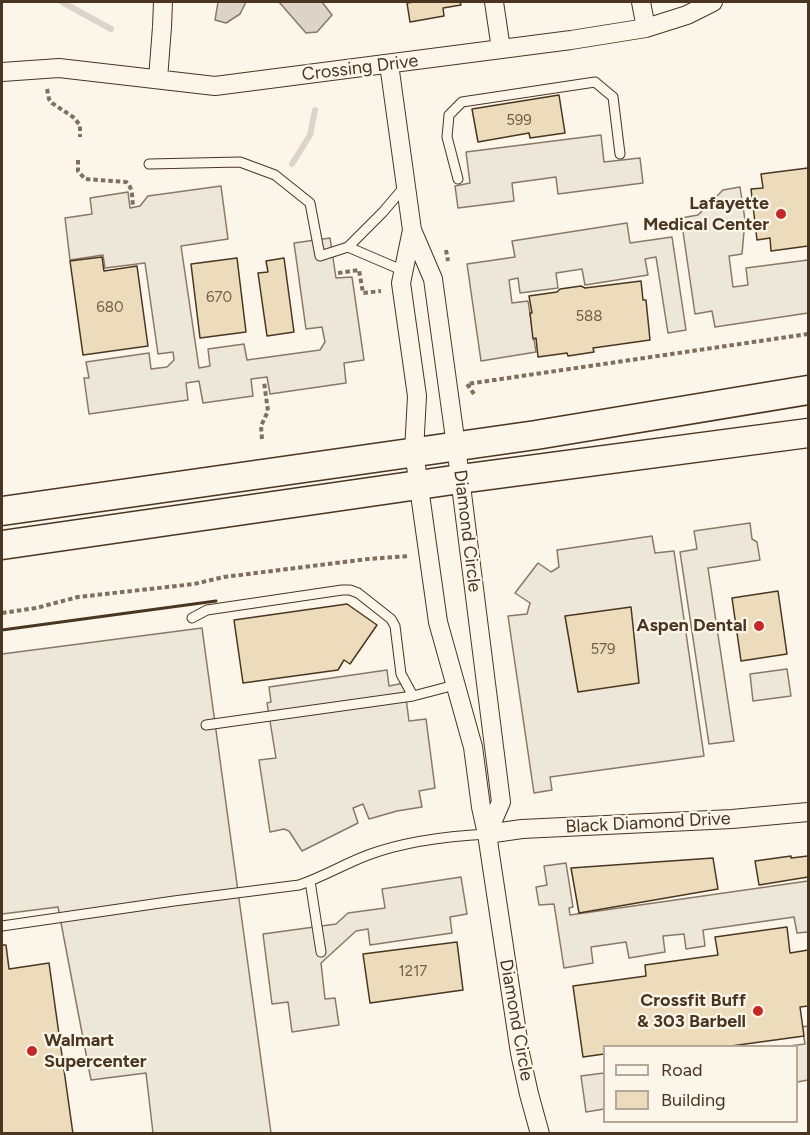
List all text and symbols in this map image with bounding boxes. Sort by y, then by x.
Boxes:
street label: Crossing Drive [301,50,419,86]
house number: 599 [506,112,532,130]
place label: Lafayette Medical Center [643,193,769,236]
marker: Lafayette Medical Center [774,207,788,221]
house number: 670 [206,289,232,307]
house number: 680 [96,299,124,317]
house number: 588 [575,308,603,326]
street label: Diamond Circle [449,468,485,594]
place label: Aspen Dental [637,615,747,637]
marker: Aspen Dental [752,619,766,633]
house number: 579 [590,641,616,659]
street label: Black Diamond Drive [565,808,731,838]
street label: Diamond Circle [495,957,537,1083]
house number: 1217 [399,963,427,981]
place label: Crossfit Buff & 303 Barbell [637,990,746,1032]
marker: Crossfit Buff & 303 Barbell [751,1004,765,1018]
place label: Walmart Supercenter [44,1030,147,1072]
marker: Walmart Supercenter [25,1044,39,1058]
legend [603,1045,798,1123]
text: Road [661,1059,702,1081]
text: Building [661,1089,726,1111]

